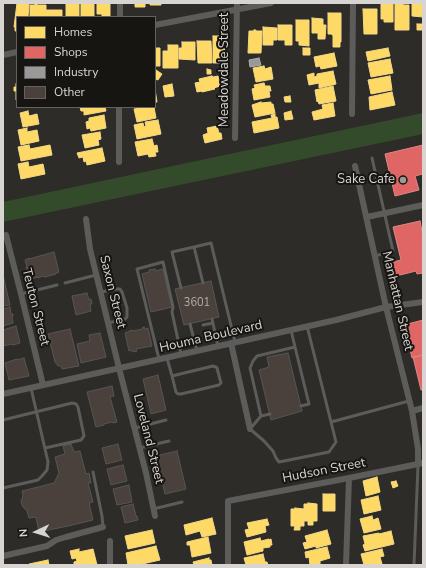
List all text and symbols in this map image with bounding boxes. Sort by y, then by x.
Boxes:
street label: Meadowdale Street [217,13,233,127]
legend [16,16,156,108]
text: Homes [54,24,92,40]
text: Shops [54,44,88,60]
text: Industry [54,64,98,80]
text: Other [54,84,85,100]
place label: Sake Cafe [337,172,395,188]
marker: Sake Cafe [398,175,408,185]
street label: Manhattan Street [378,250,416,352]
street label: Saxon Street [95,254,129,330]
street label: Teuton Street [18,267,52,347]
house number: 3601 [184,296,210,310]
street label: Houma Boulevard [158,318,264,356]
street label: Loveland Street [129,392,167,486]
street label: Hudson Street [281,455,367,487]
north arrow [16,512,56,552]
text: N [16,528,31,538]

